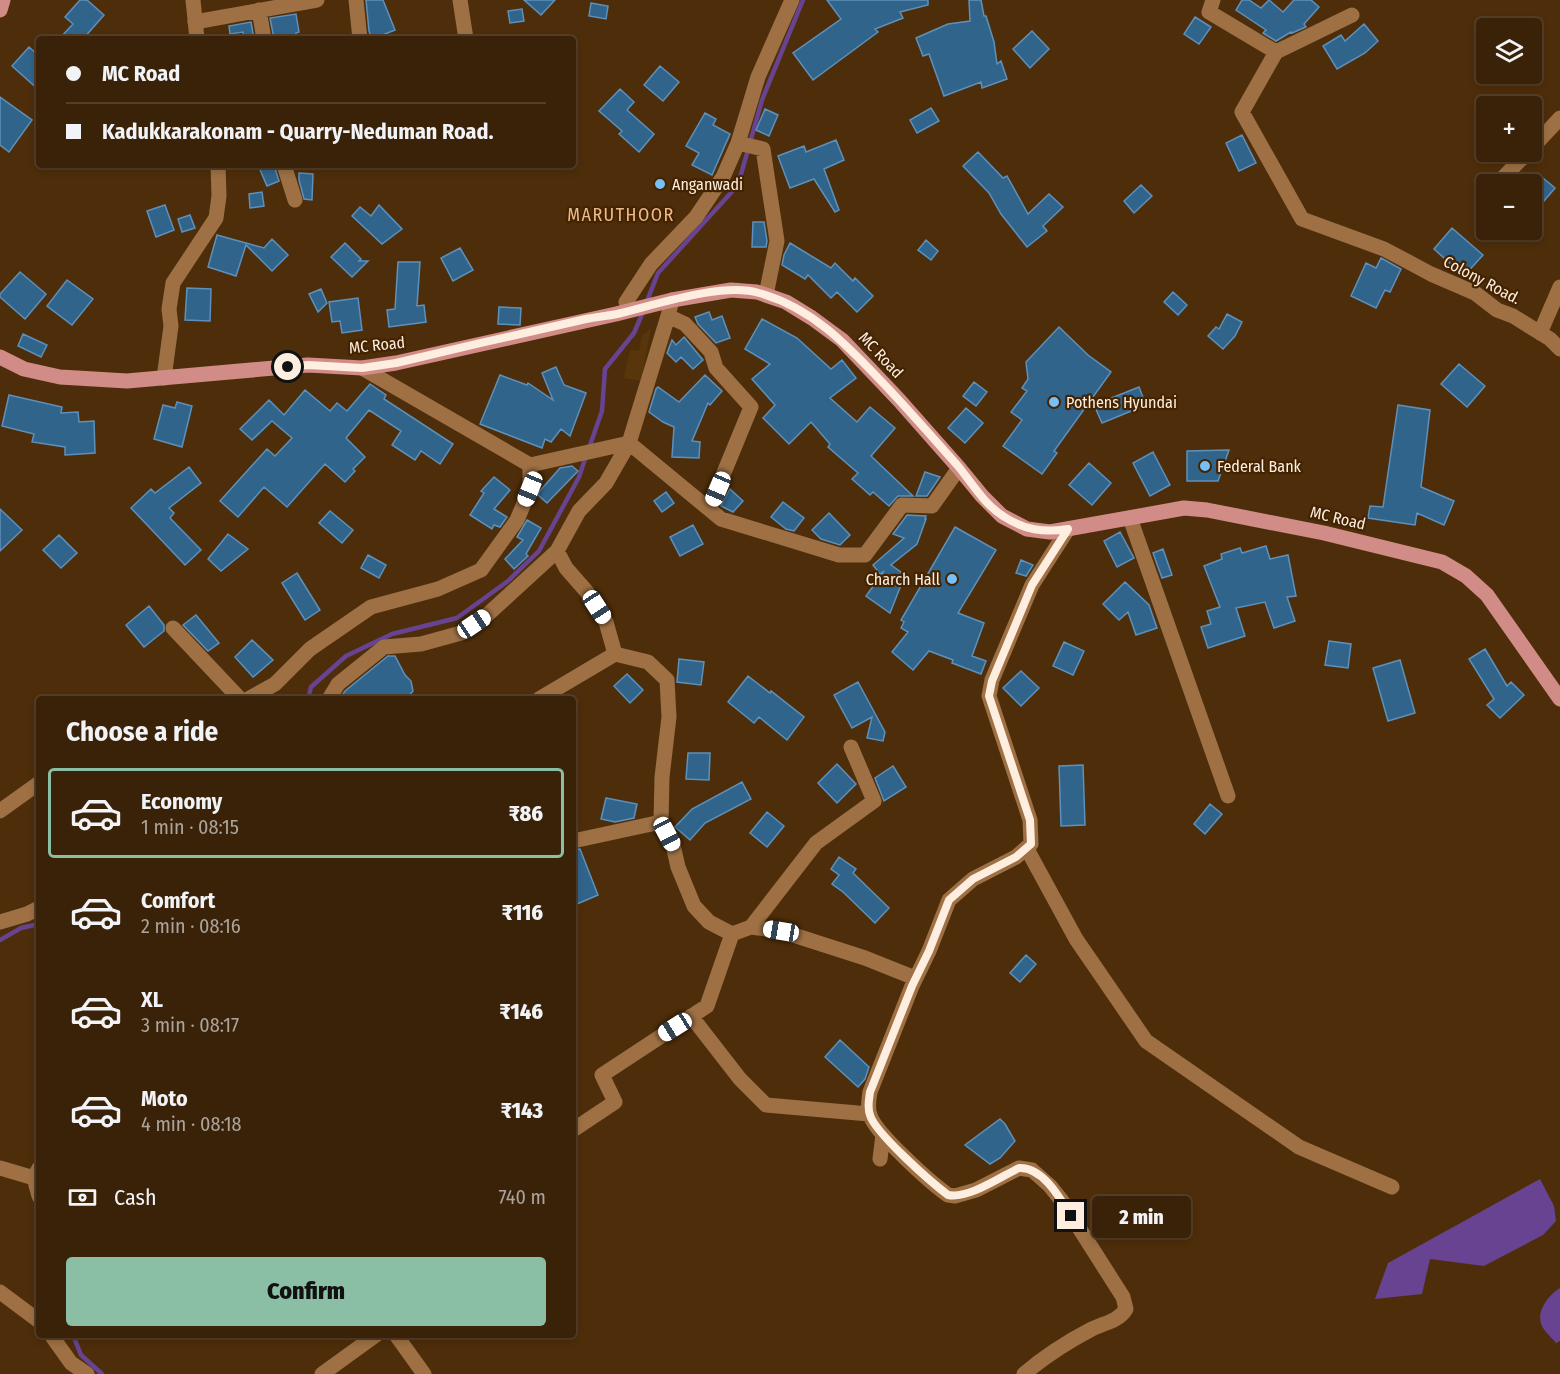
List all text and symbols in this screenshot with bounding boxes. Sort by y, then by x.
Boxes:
map controls [1476,18,1542,240]
button: layers [1476,18,1542,84]
text: MC Road [102,60,180,87]
button: + [1476,96,1542,162]
text: Kadukkarakonam - Quarry-Neduman Road. [102,118,494,145]
button: − [1476,174,1542,240]
place label: Anganwadi [672,175,743,194]
marker: Anganwadi [653,177,667,191]
district label: MARUTHOOR [567,204,675,226]
street label: Colony Road. [1440,252,1524,308]
street label: MC Road [855,328,907,382]
street label: MC Road [348,333,406,357]
route start [274,353,301,380]
place label: Pothens Hyundai [1066,393,1177,412]
marker: Pothens Hyundai [1047,395,1061,409]
place label: Federal Bank [1217,457,1302,476]
marker: Federal Bank [1198,459,1212,473]
car [515,469,545,509]
car [703,469,733,509]
street label: MC Road [1308,502,1368,534]
place label: Charch Hall [866,570,940,589]
marker: Charch Hall [945,572,959,586]
car [580,587,614,627]
car [454,606,494,642]
text: Choose a ride [66,716,218,748]
icon: car [69,786,123,840]
text: Economy [141,788,222,815]
text: ₹86 [509,800,543,827]
car [651,814,683,854]
text: 1 min · 08:15 [141,815,239,839]
icon: car [69,885,123,939]
text: Comfort [141,887,215,914]
text: ₹116 [502,899,543,926]
text: 2 min · 08:16 [141,914,241,938]
car [762,919,800,943]
icon: car [69,984,123,1038]
text: XL [141,986,163,1013]
text: ₹146 [499,998,543,1025]
car [655,1010,695,1044]
text: 3 min · 08:17 [141,1013,239,1037]
icon: car [69,1083,123,1137]
text: Moto [141,1085,188,1112]
text: ₹143 [501,1097,543,1124]
text: 4 min · 08:18 [141,1112,242,1136]
icon: cash [66,1181,99,1214]
text: Cash [114,1184,157,1211]
text: 740 m [498,1185,546,1209]
callout: 2 min [1092,1195,1191,1237]
route end [1057,1202,1084,1229]
text: 2 min [1119,1205,1164,1229]
button: Confirm [66,1257,546,1326]

